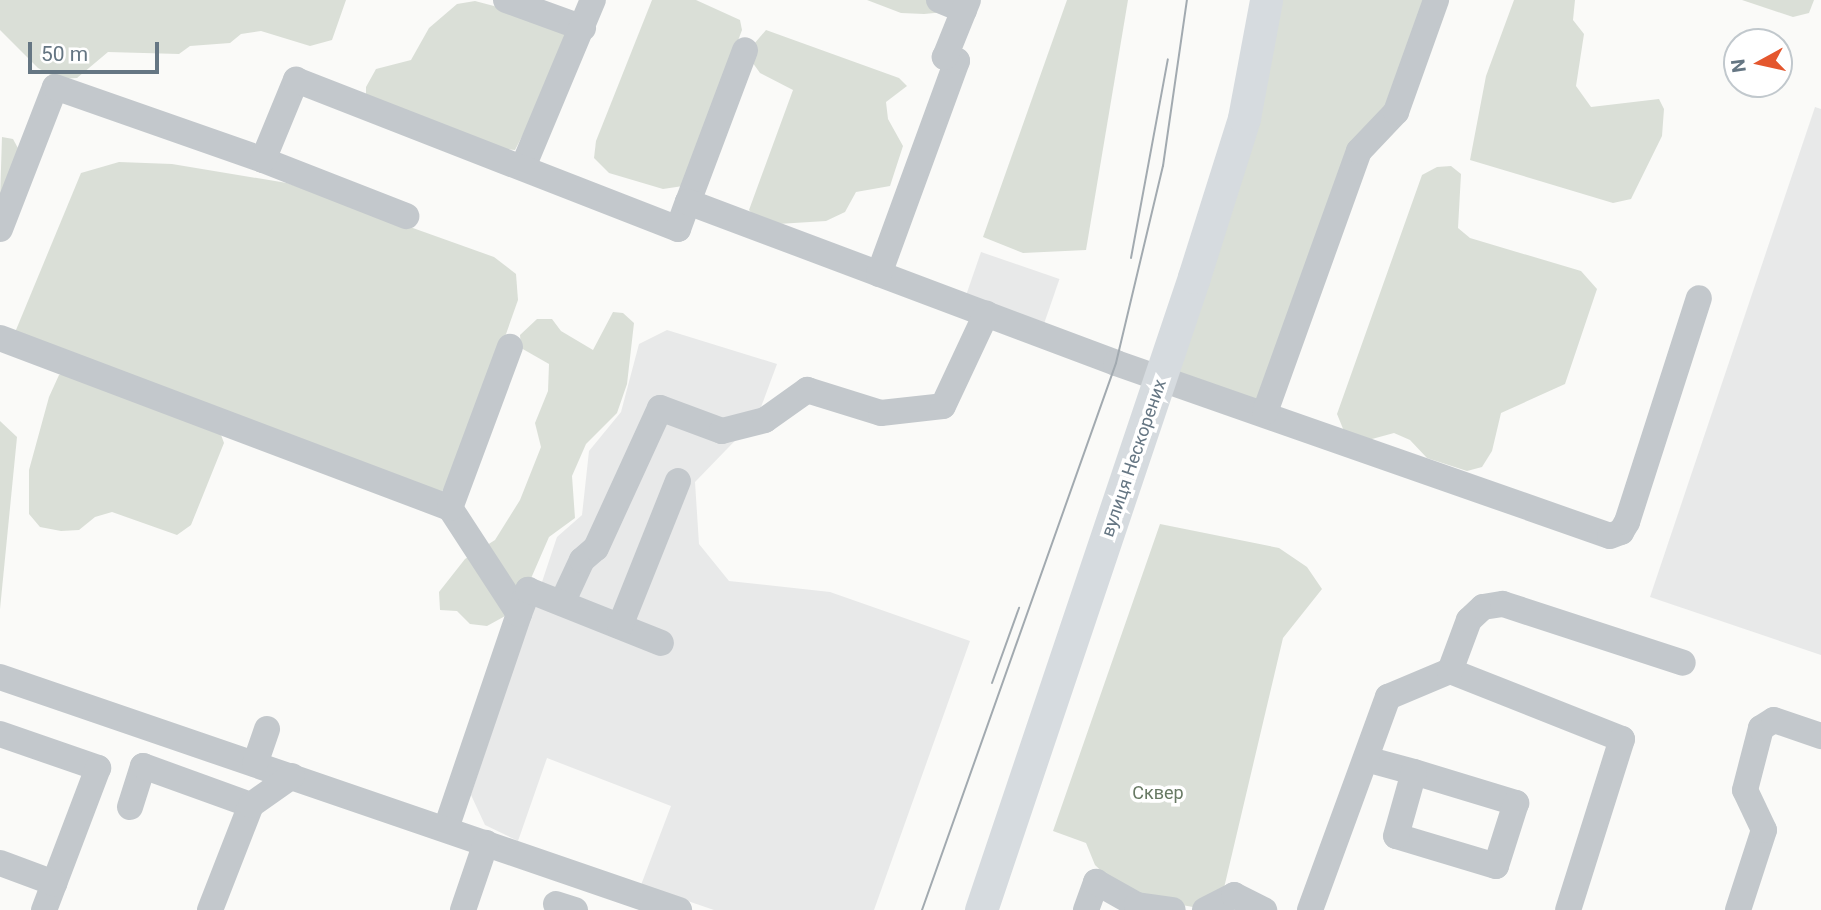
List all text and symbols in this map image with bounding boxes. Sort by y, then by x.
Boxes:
scale bar [32,28,163,72]
north arrow [1723,28,1793,98]
text: 50 m [41,42,88,66]
text: N [1726,57,1751,74]
street label: вулиця Нескорених [1097,376,1171,540]
park label: Сквер [1132,782,1184,804]

